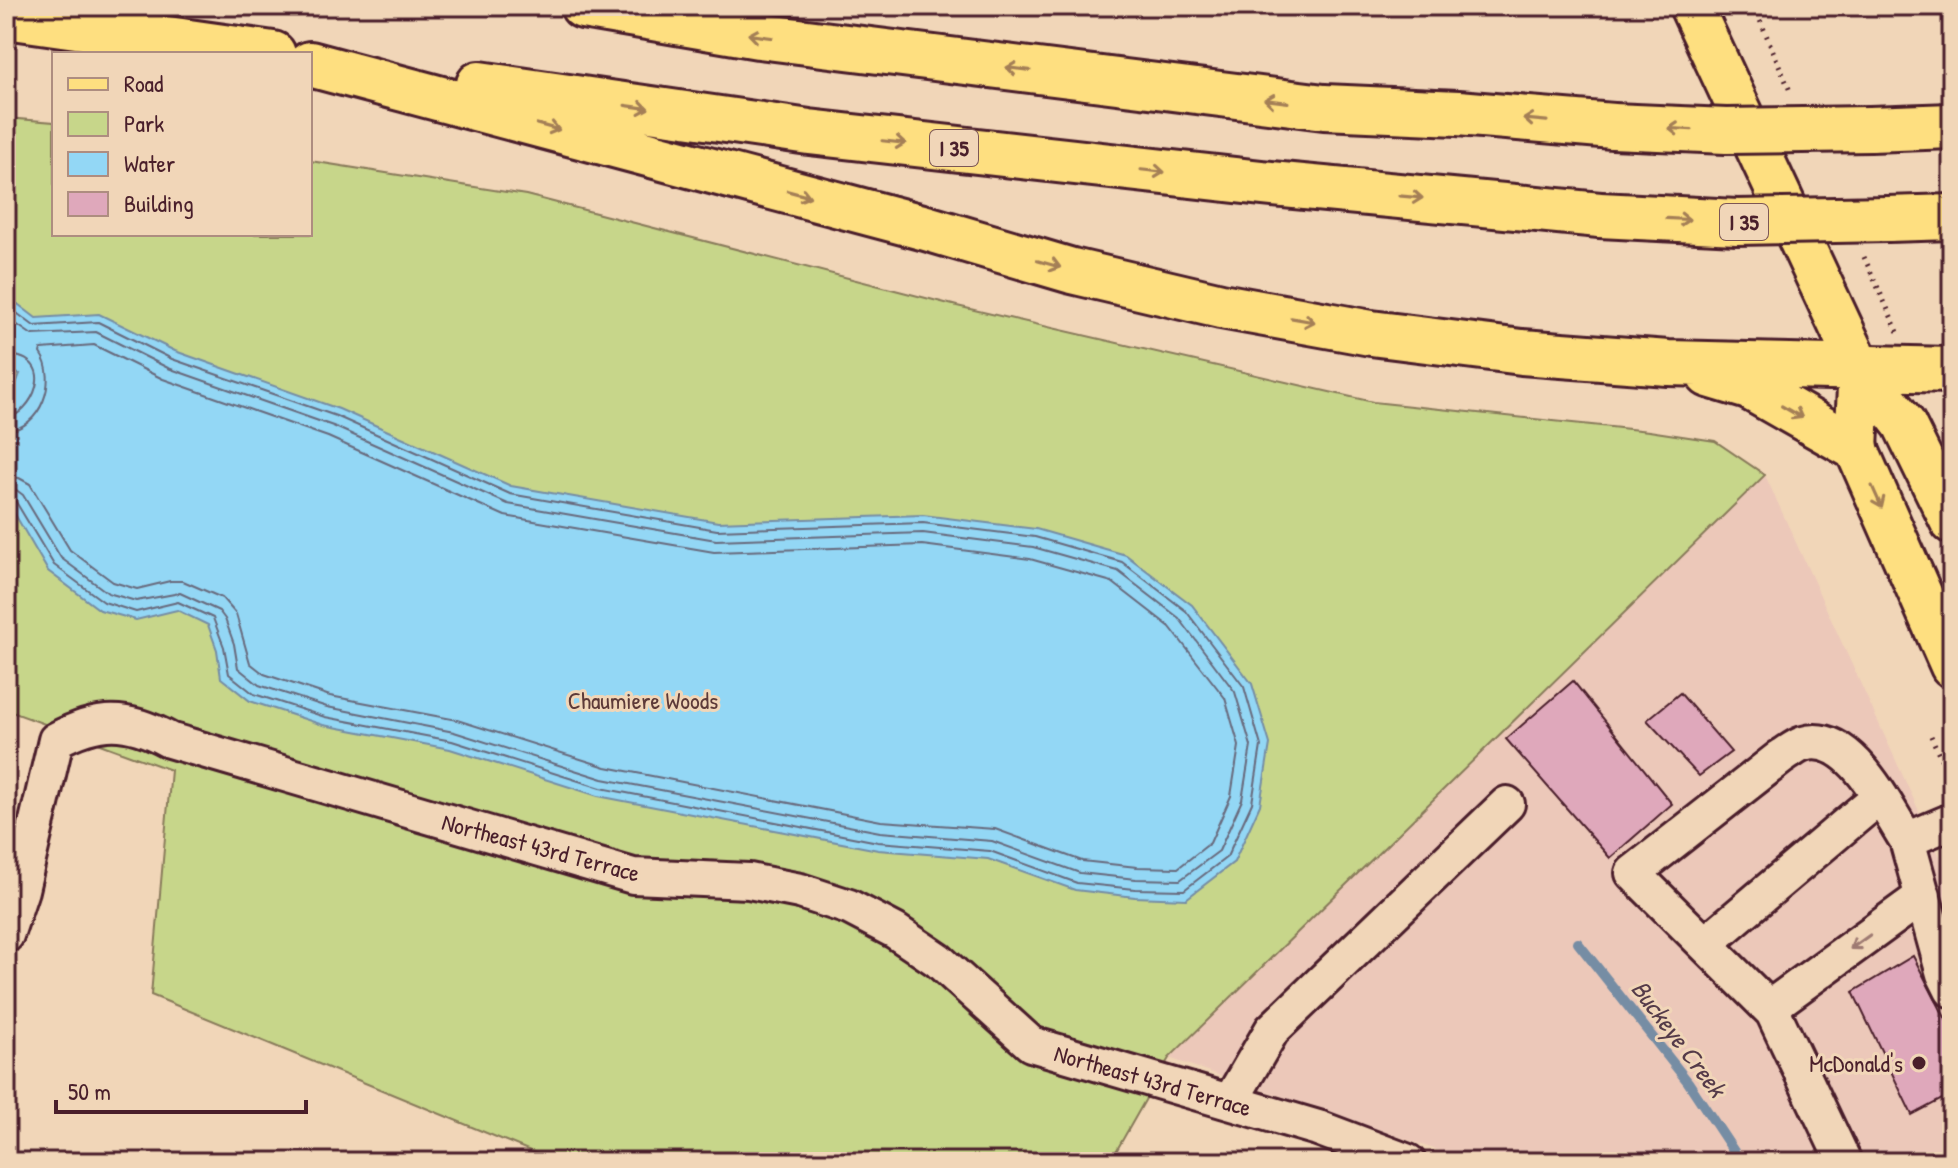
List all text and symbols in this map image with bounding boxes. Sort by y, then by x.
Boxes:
one-way arrow [748,28,773,43]
legend [52,52,312,236]
one-way arrow [1005,61,1032,76]
text: Road [124,67,163,99]
one-way arrow [1263,93,1290,108]
one-way arrow [623,100,649,115]
text: Park [124,107,164,139]
one-way arrow [1522,112,1549,127]
one-way arrow [534,120,560,135]
one-way arrow [1667,121,1694,136]
road number: I 35 [930,130,978,166]
one-way arrow [880,134,907,149]
text: Water [124,147,175,179]
one-way arrow [1139,163,1165,178]
text: Building [124,187,194,219]
one-way arrow [786,187,811,202]
one-way arrow [1397,190,1424,205]
road number: I 35 [1720,204,1768,240]
one-way arrow [1664,212,1691,227]
one-way arrow [1036,257,1062,272]
one-way arrow [1290,314,1315,329]
one-way arrow [1780,404,1803,420]
one-way arrow [1871,485,1886,509]
park label: Chaumiere Woods [568,684,718,716]
street label: Northeast 43rd Terrace [439,805,644,889]
one-way arrow [1850,934,1872,950]
water label: Buckeye Creek [1623,972,1736,1106]
street label: Northeast 43rd Terrace [1051,1037,1256,1124]
place label: McDonald's [1809,1047,1903,1079]
marker: McDonald's [1910,1054,1928,1072]
scale bar [56,1064,306,1114]
text: 50 m [68,1075,111,1107]

